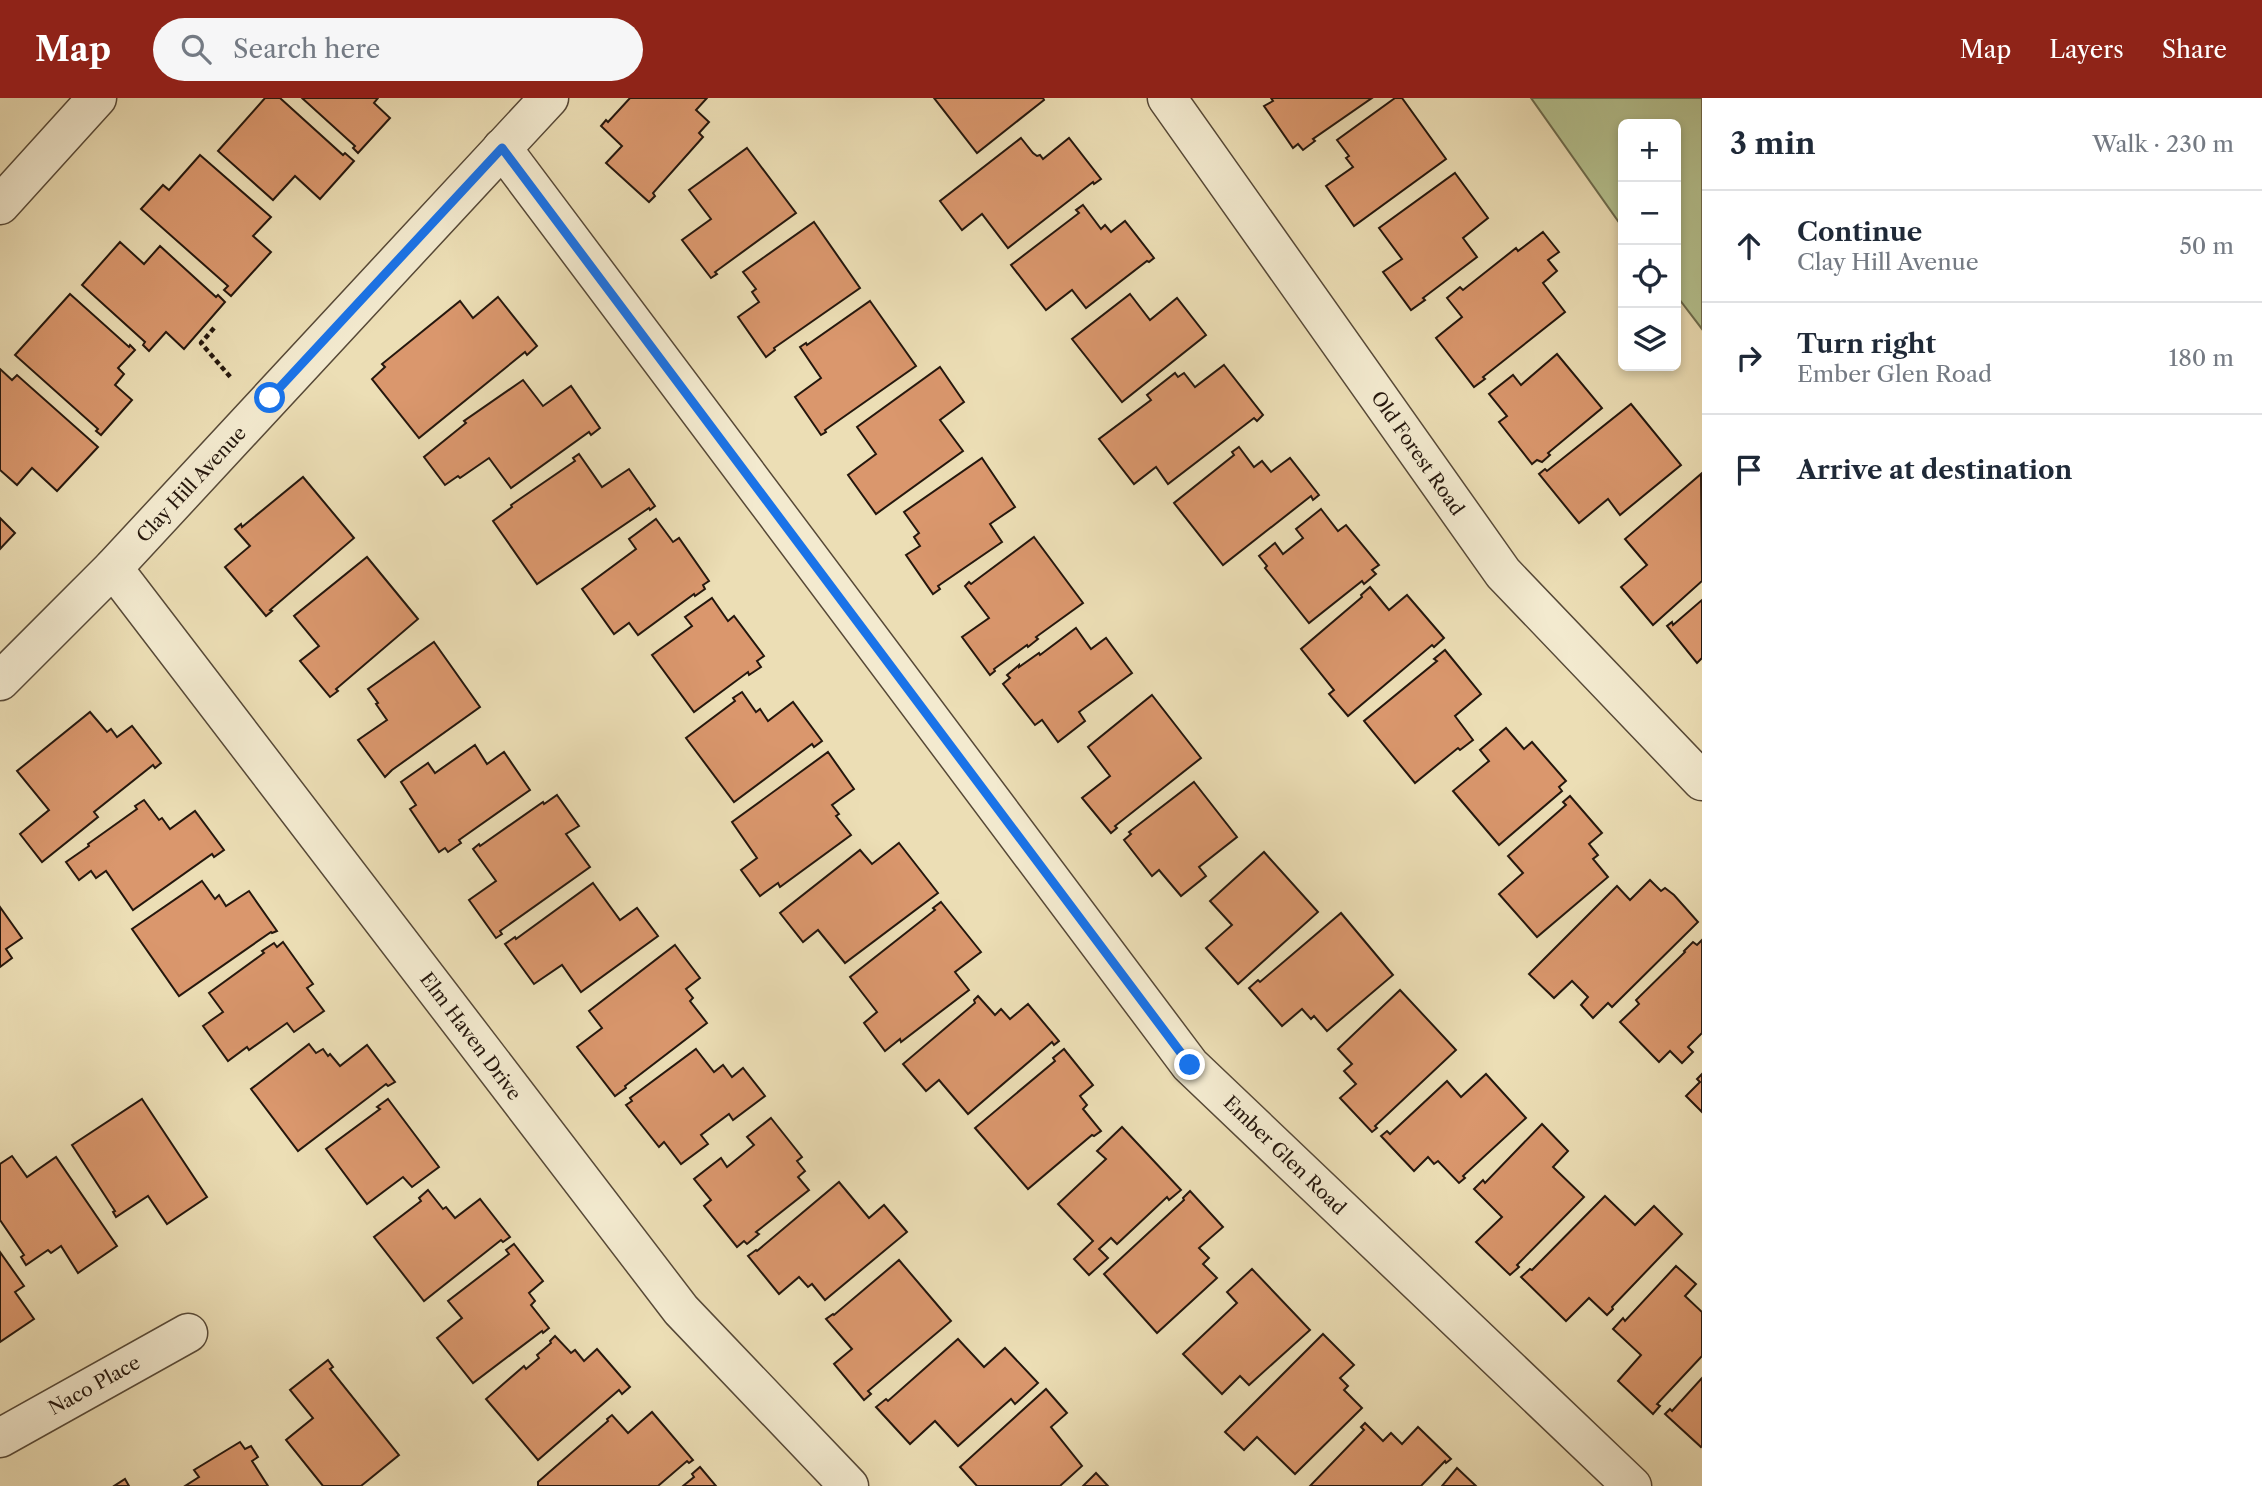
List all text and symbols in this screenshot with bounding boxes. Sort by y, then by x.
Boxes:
search box [153,18,643,81]
text: Map [35,29,111,70]
icon: search [177,30,215,68]
text: Search here [233,33,380,65]
text: Map [1960,35,2011,64]
text: Layers [2049,35,2124,64]
text: Share [2162,35,2227,64]
map controls [1618,119,1681,371]
button: + [1618,119,1681,182]
text: 3 min [1730,125,1816,162]
text: Walk · 230 m [2092,130,2234,158]
button: − [1618,182,1681,245]
text: Continue [1797,216,1922,248]
icon: ahead [1730,227,1768,265]
text: 50 m [2179,232,2234,260]
button: locate [1618,245,1681,308]
text: Clay Hill Avenue [1797,248,1979,276]
button: layers [1618,308,1681,371]
text: Turn right [1797,328,1936,360]
icon: right [1730,339,1768,377]
text: 180 m [2169,344,2234,372]
text: Ember Glen Road [1797,360,1992,388]
route start [254,382,285,413]
street label: Old Forest Road [1366,387,1469,520]
street label: Clay Hill Avenue [132,422,251,547]
icon: arrive [1730,451,1768,489]
text: Arrive at destination [1797,454,2072,486]
street label: Elm Haven Drive [415,968,526,1105]
route end [1174,1049,1205,1080]
street label: Ember Glen Road [1219,1091,1351,1220]
street label: Naco Place [45,1351,144,1420]

